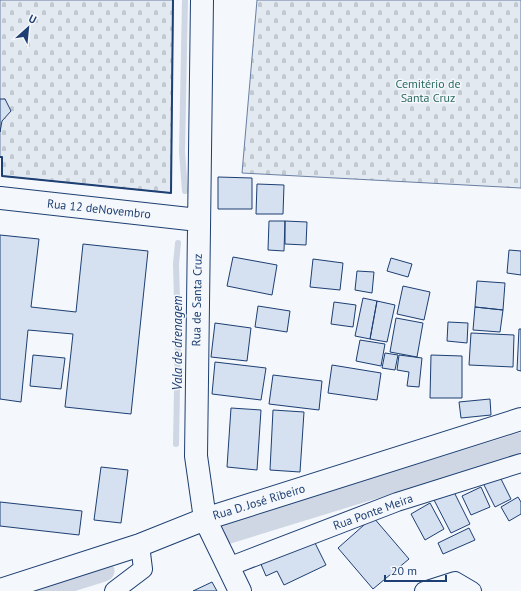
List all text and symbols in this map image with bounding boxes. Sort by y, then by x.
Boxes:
north arrow [8,8,48,48]
text: U [26,11,39,27]
park label: Cemitério de Santa Cruz [395,76,461,105]
street label: Rua 12 deNovembro [46,196,152,221]
street label: Rua de Santa Cruz [188,253,205,347]
water label: Vala de drenagem [169,296,186,390]
street label: Rua D. José Ribeiro [211,480,307,523]
street label: Rua Ponte Meira [331,490,415,533]
scale bar [385,557,446,583]
text: 20 m [391,563,417,578]

